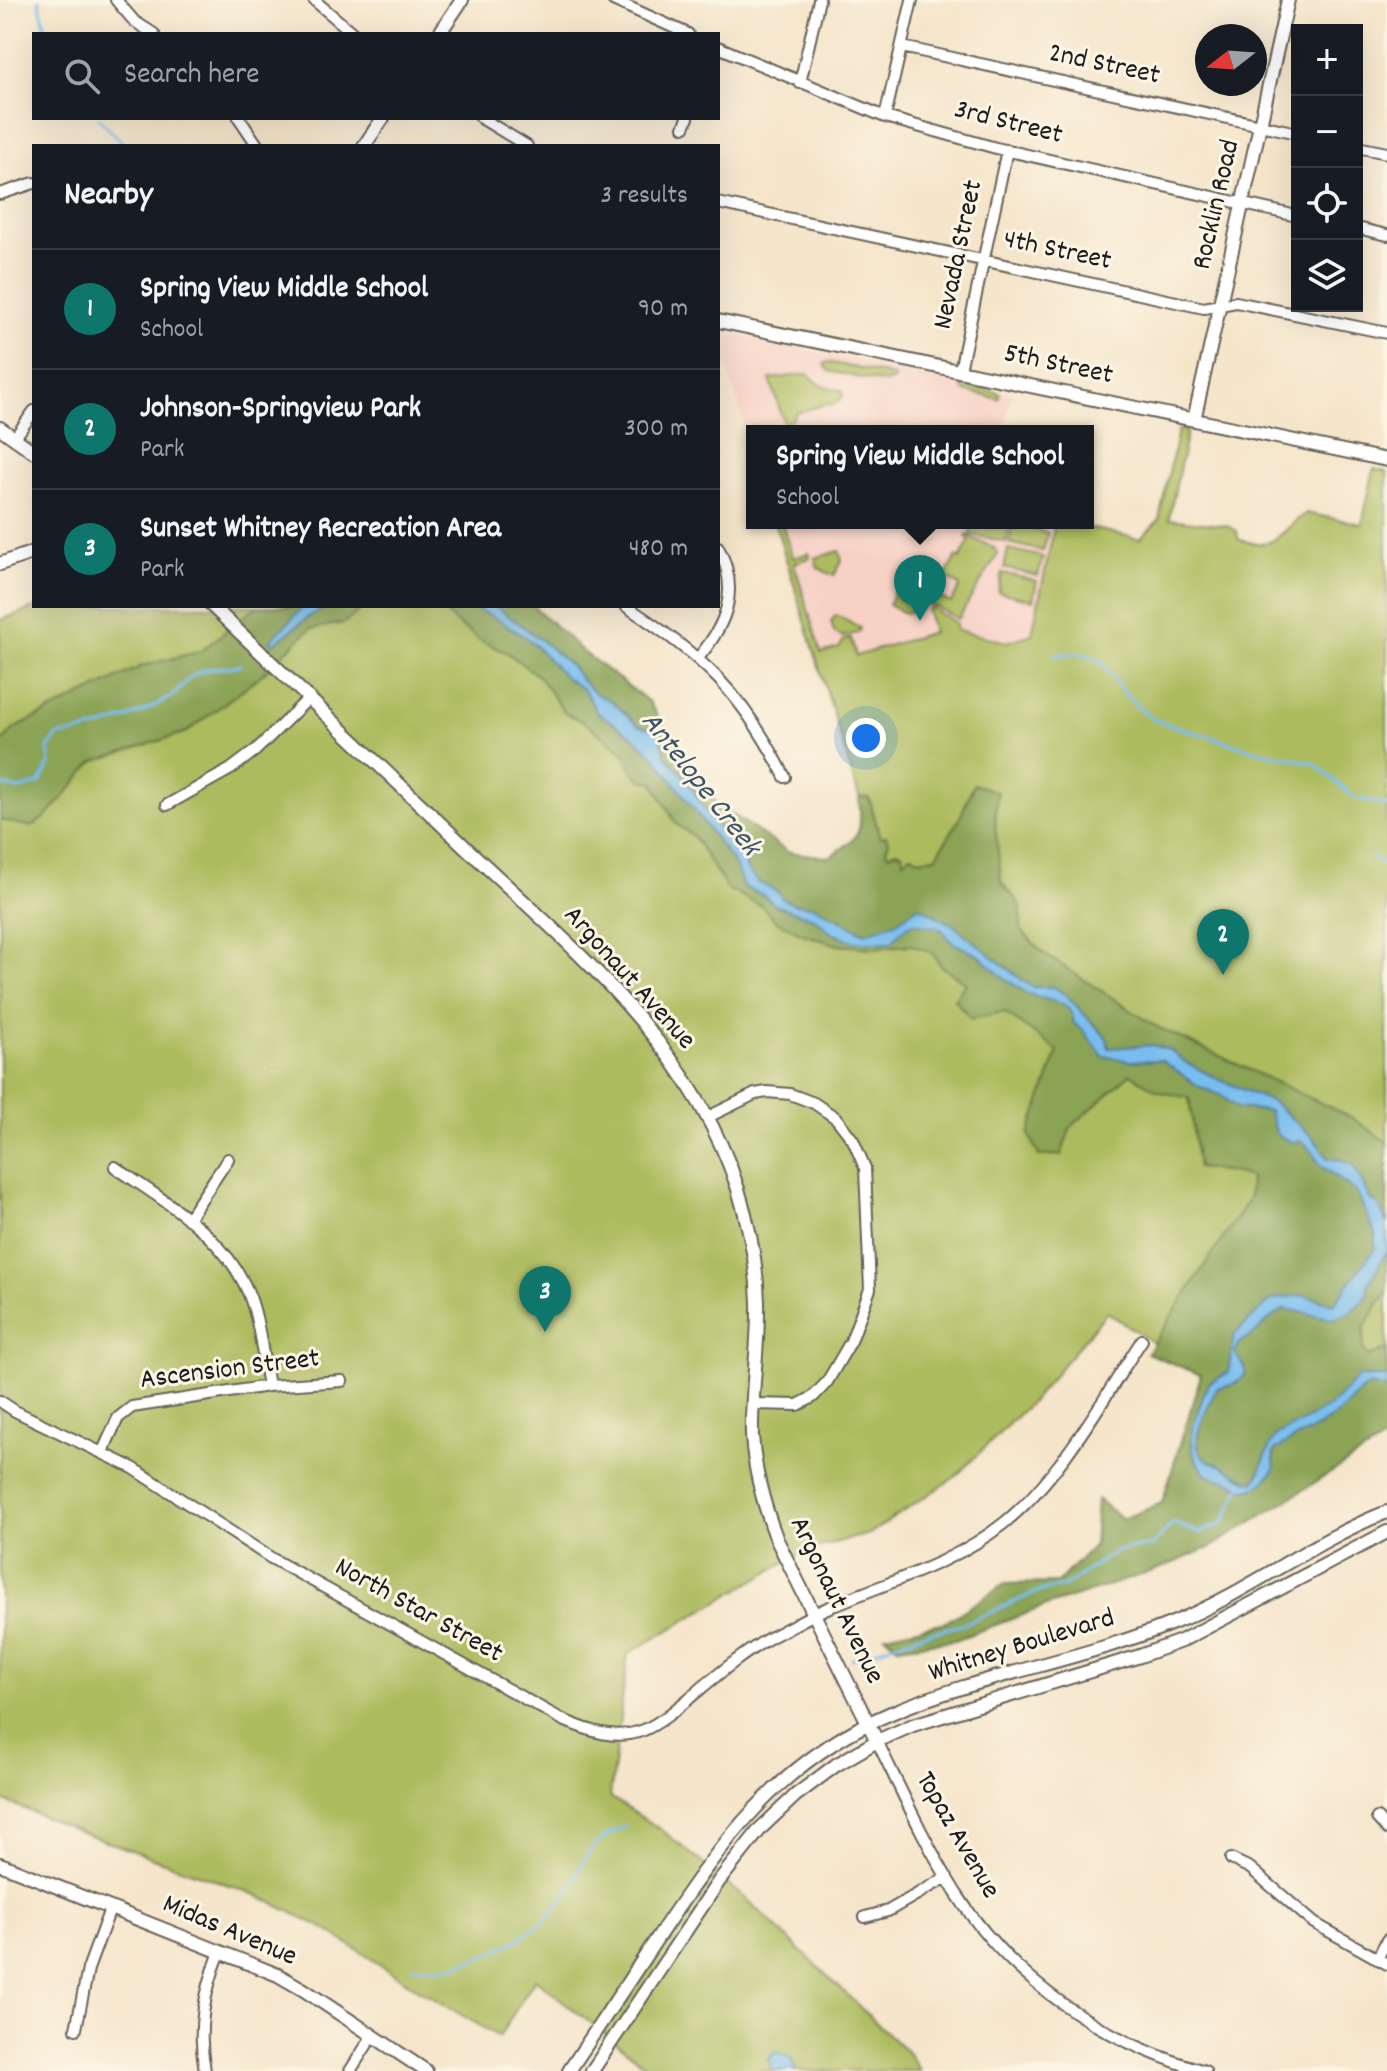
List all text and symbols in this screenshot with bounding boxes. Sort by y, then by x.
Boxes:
north arrow [1195,24,1267,96]
map controls [1291,24,1363,312]
button: + [1291,24,1363,96]
search box [32,32,720,120]
street label: 2nd Street [1045,35,1163,97]
icon: search [60,54,104,98]
text: Search here [124,55,260,98]
street label: 3rd Street [950,91,1066,157]
button: − [1291,96,1363,168]
street label: Rocklin Road [1184,136,1252,274]
button: locate [1291,168,1363,240]
text: Nearby [64,172,153,221]
street label: Nevada Street [925,177,995,333]
text: 3 results [601,178,688,215]
street label: 4th Street [999,221,1115,283]
button: layers [1291,240,1363,312]
text: Spring View Middle School [140,269,428,312]
text: 1 [87,291,93,328]
text: 90 m [638,291,688,328]
text: School [140,312,203,349]
street label: 5th Street [1000,335,1116,397]
text: Johnson-Springview Park [140,389,421,432]
text: 2 [84,411,96,448]
text: 300 m [624,411,688,448]
popup [746,425,1094,529]
text: Park [140,432,184,469]
text: Spring View Middle School [776,437,1064,480]
text: School [776,480,839,517]
text: Sunset Whitney Recreation Area [140,509,501,552]
text: 3 [84,531,96,568]
text: 480 m [629,531,688,568]
text: Park [140,552,184,589]
pin: 1 [894,555,946,621]
water label: Antelope Creek [629,703,771,869]
your location [846,718,886,758]
street label: Argonaut Avenue [552,898,704,1060]
pin: 2 [1197,909,1249,975]
pin: 3 [519,1266,571,1332]
street label: Ascension Street [138,1340,322,1402]
street label: Argonaut Avenue [777,1510,893,1692]
street label: North Star Street [327,1549,509,1675]
street label: Whitney Boulevard [924,1600,1120,1694]
street label: Topaz Avenue [903,1765,1009,1907]
street label: Midas Avenue [156,1886,302,1978]

